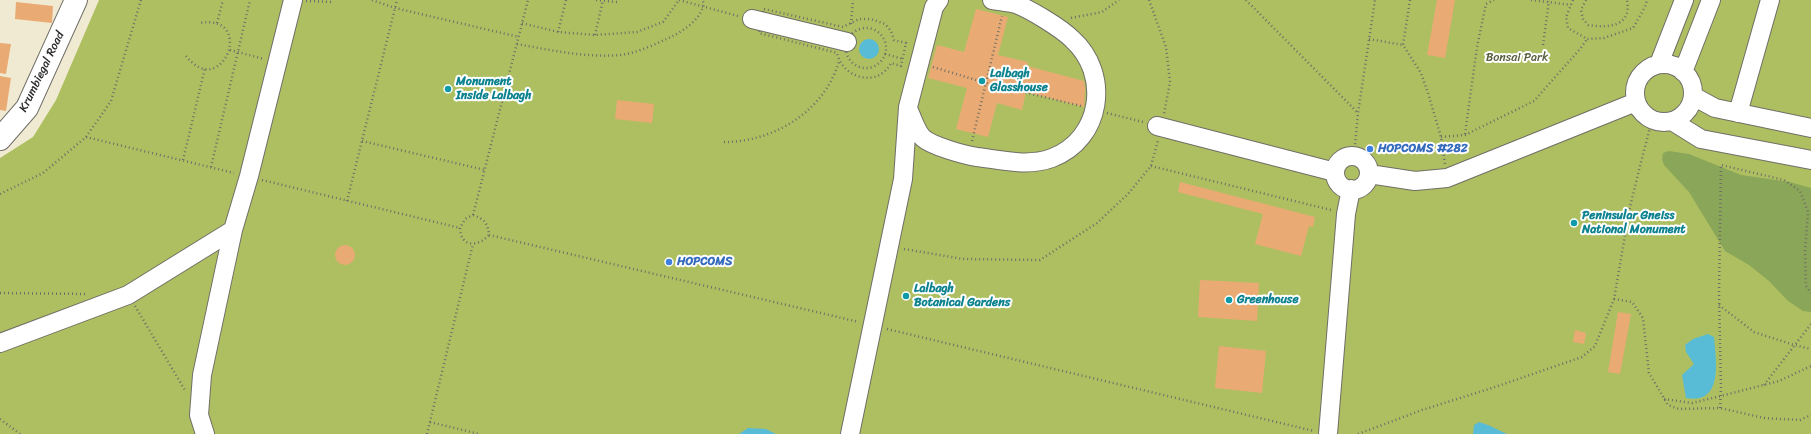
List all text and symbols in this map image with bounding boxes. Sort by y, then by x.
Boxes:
street label: Krumbiegal Road [16,29,68,115]
park label: Bonsai Park [1486,51,1548,65]
place label: Lalbagh Glasshouse [990,67,1048,95]
place label: Monument Inside Lalbagh [456,75,531,103]
marker: Lalbagh Glasshouse [977,76,987,86]
marker: Monument Inside Lalbagh [443,84,453,94]
place label: HOPCOMS #282 [1378,142,1468,156]
marker: HOPCOMS #282 [1365,144,1375,154]
place label: Peninsular Gneiss National Monument [1582,209,1685,237]
marker: Peninsular Gneiss National Monument [1569,218,1579,228]
place label: HOPCOMS [677,255,733,269]
marker: HOPCOMS [664,257,674,267]
place label: Lalbagh Botanical Gardens [914,282,1010,310]
marker: Lalbagh Botanical Gardens [901,291,911,301]
place label: Greenhouse [1237,293,1299,307]
marker: Greenhouse [1224,295,1234,305]

